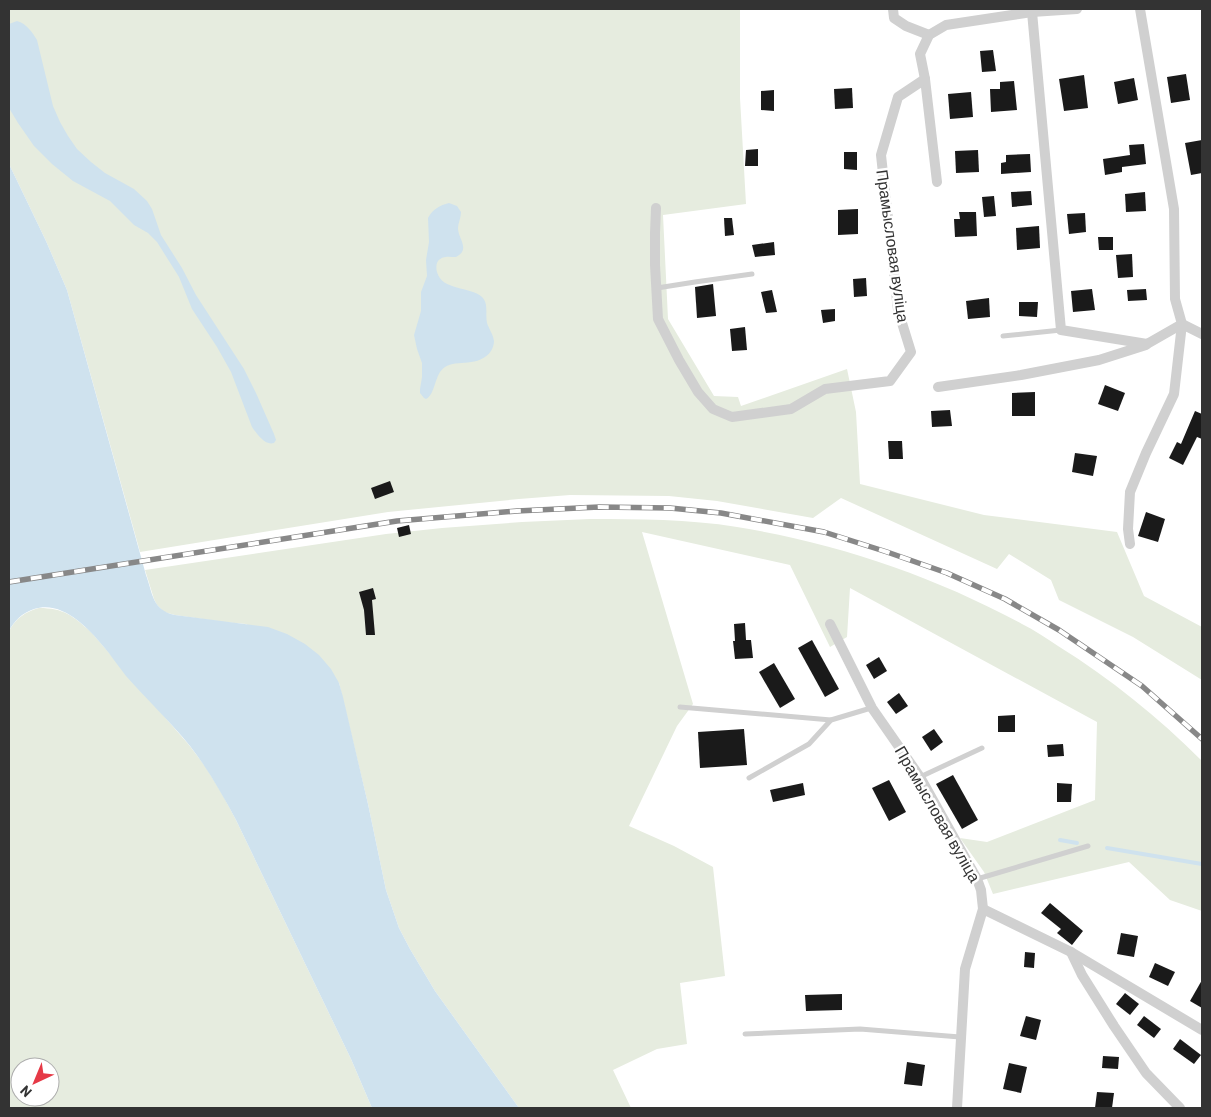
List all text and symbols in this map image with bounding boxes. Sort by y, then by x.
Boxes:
street label: Прамысловая вуліца [873,168,914,324]
street label: Прамысловая вуліца [892,742,985,885]
north arrow [10,1057,60,1107]
text: N [16,1082,35,1101]

